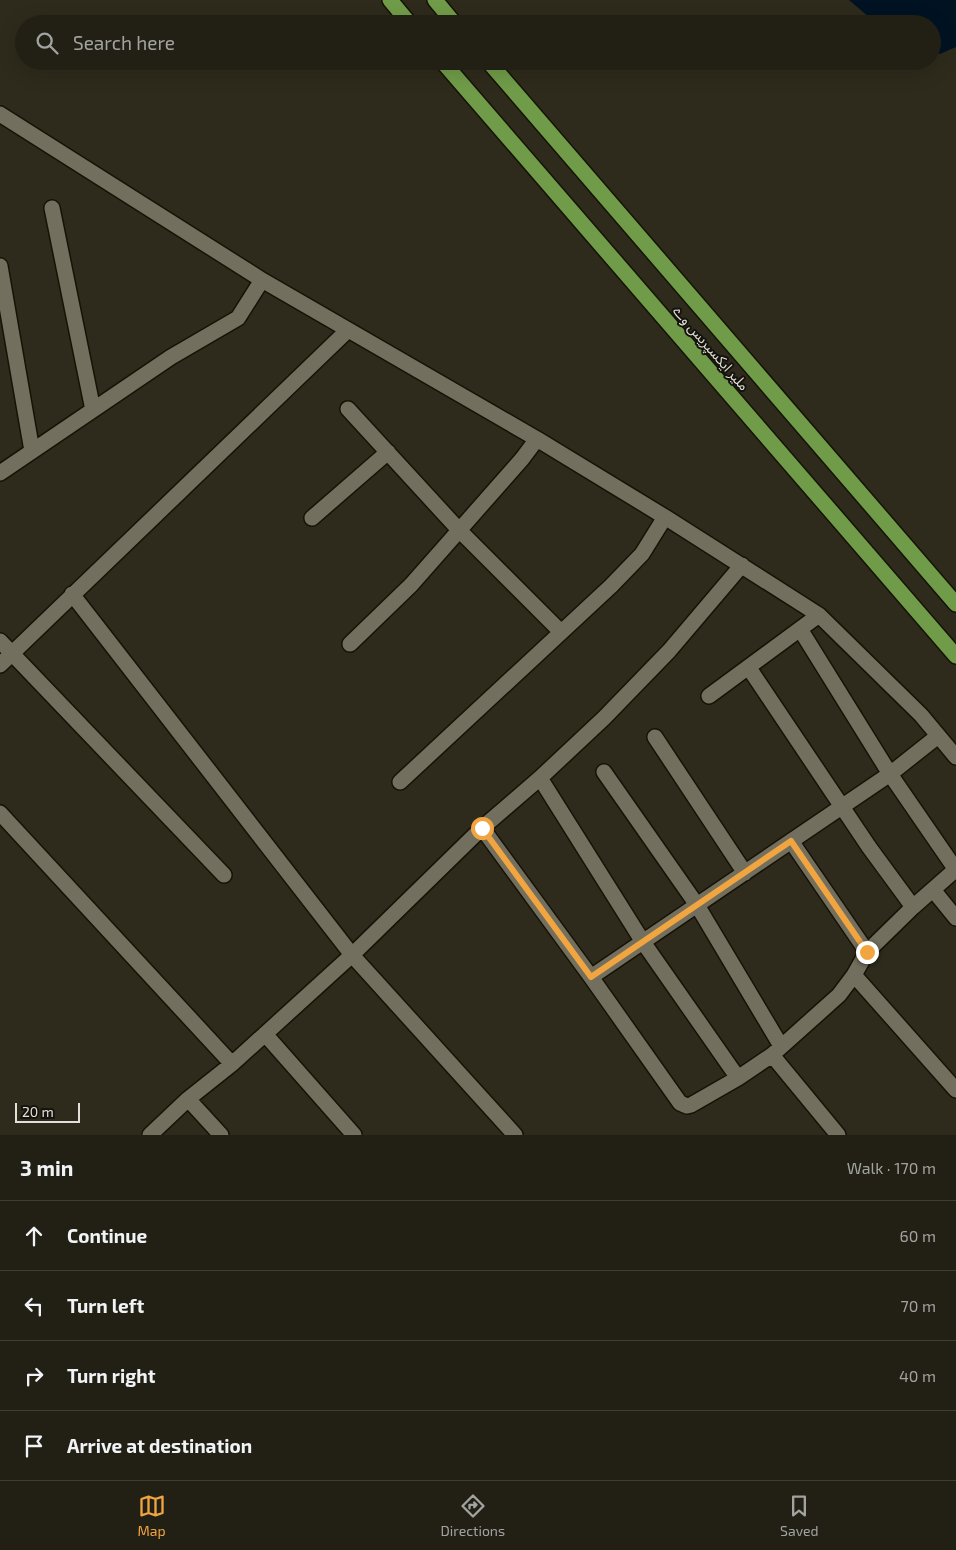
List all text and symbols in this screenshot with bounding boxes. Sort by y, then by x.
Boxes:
search box [15,15,941,70]
icon: search [33,29,61,57]
text: Search here [73,31,175,54]
street label: ملیر ایکسپریس وے [668,302,753,395]
route start [471,817,494,840]
route end [856,941,879,964]
scale bar [15,1100,80,1123]
text: 20 m [22,1103,54,1120]
text: 3 min [20,1155,73,1180]
text: Walk · 170 m [847,1158,936,1177]
icon: ahead [20,1222,48,1250]
text: Continue [67,1224,147,1247]
text: 60 m [900,1226,936,1245]
icon: left [20,1292,48,1320]
text: Turn left [67,1294,144,1317]
text: 70 m [901,1296,936,1315]
icon: right [20,1362,48,1390]
text: Turn right [67,1364,155,1387]
text: 40 m [899,1366,936,1385]
icon: arrive [20,1432,48,1460]
text: Arrive at destination [67,1434,252,1457]
tab: Map [137,1492,166,1539]
tab: Directions [441,1492,505,1539]
tab: Saved [780,1492,819,1539]

